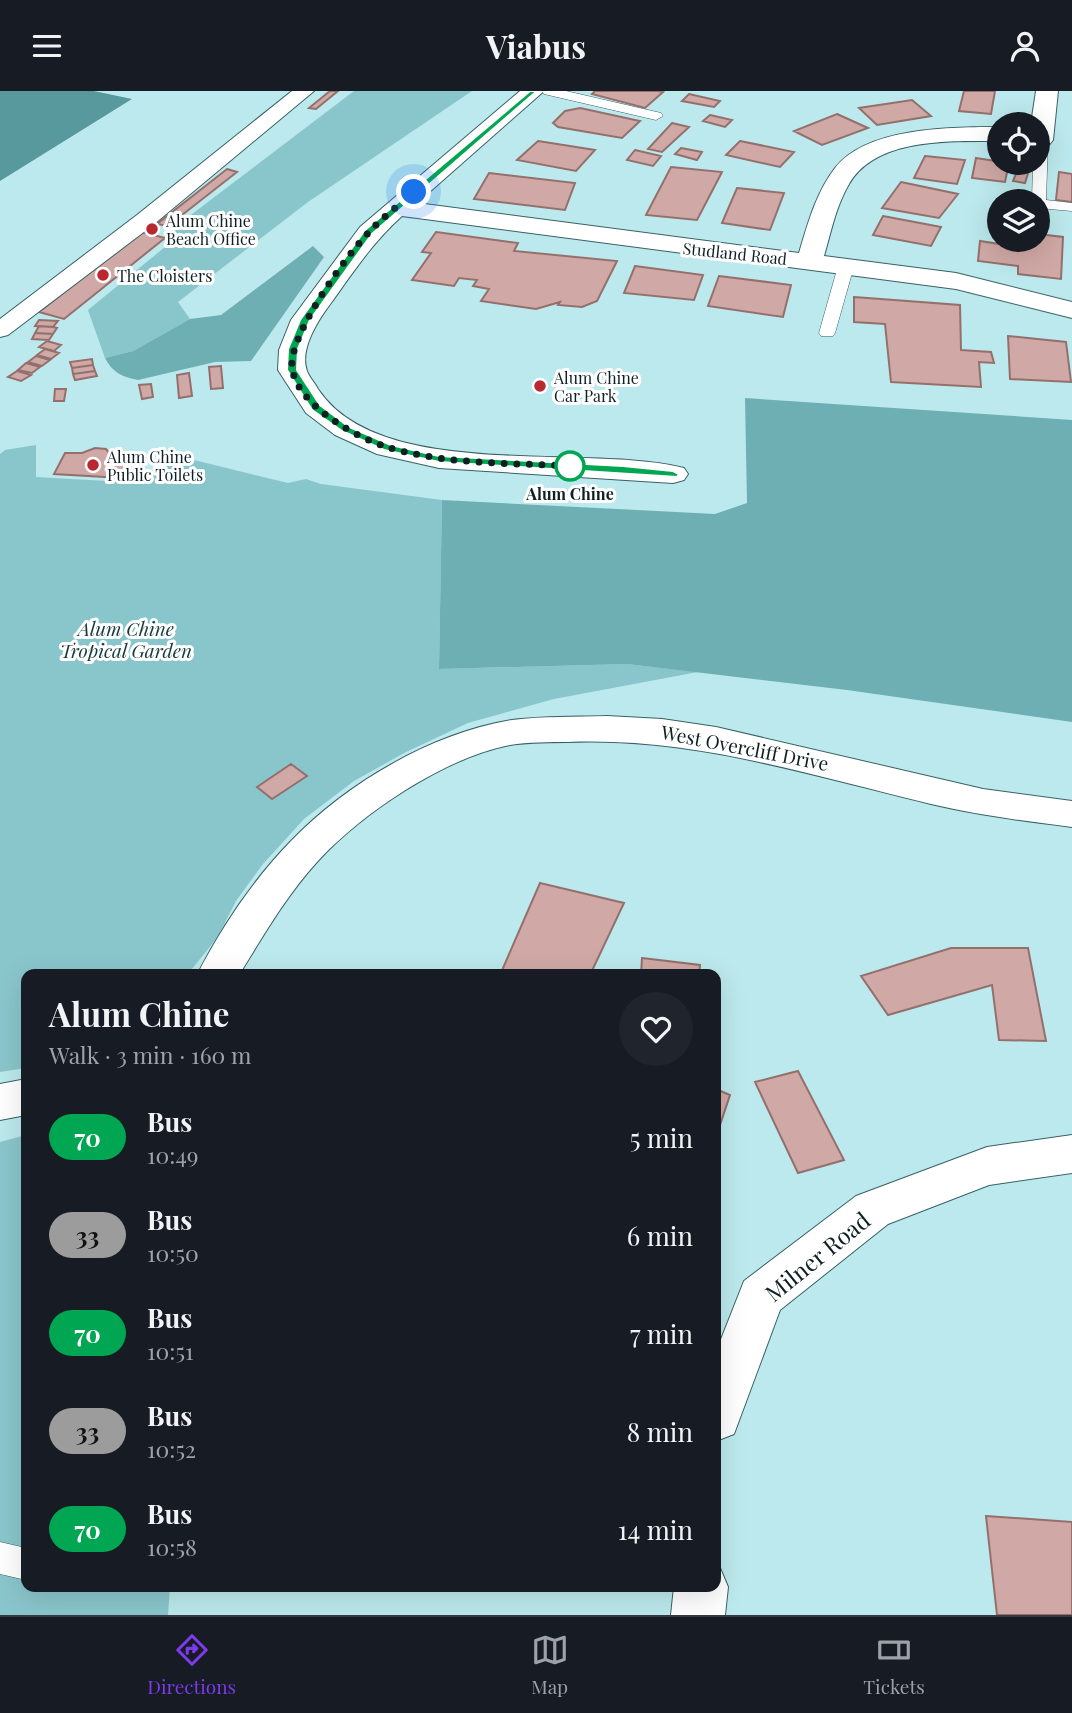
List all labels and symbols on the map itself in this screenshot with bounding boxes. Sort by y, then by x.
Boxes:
your location [396,174,431,209]
place label: Alum Chine Beach Office [165,210,256,249]
marker: Alum Chine Beach Office [144,221,160,237]
street label: Studland Road [682,237,788,269]
place label: The Cloisters [117,265,212,286]
marker: The Cloisters [95,267,111,283]
place label: Alum Chine Car Park [553,367,639,406]
marker: Alum Chine Car Park [532,378,548,394]
place label: Alum Chine Public Toilets [106,446,203,485]
marker: Alum Chine [555,451,585,481]
marker: Alum Chine Public Toilets [85,457,101,473]
place label: Alum Chine [525,483,614,504]
park label: Alum Chine Tropical Garden [60,615,192,663]
street label: West Overcliff Drive [658,718,831,776]
street label: Milner Road [758,1204,876,1308]

